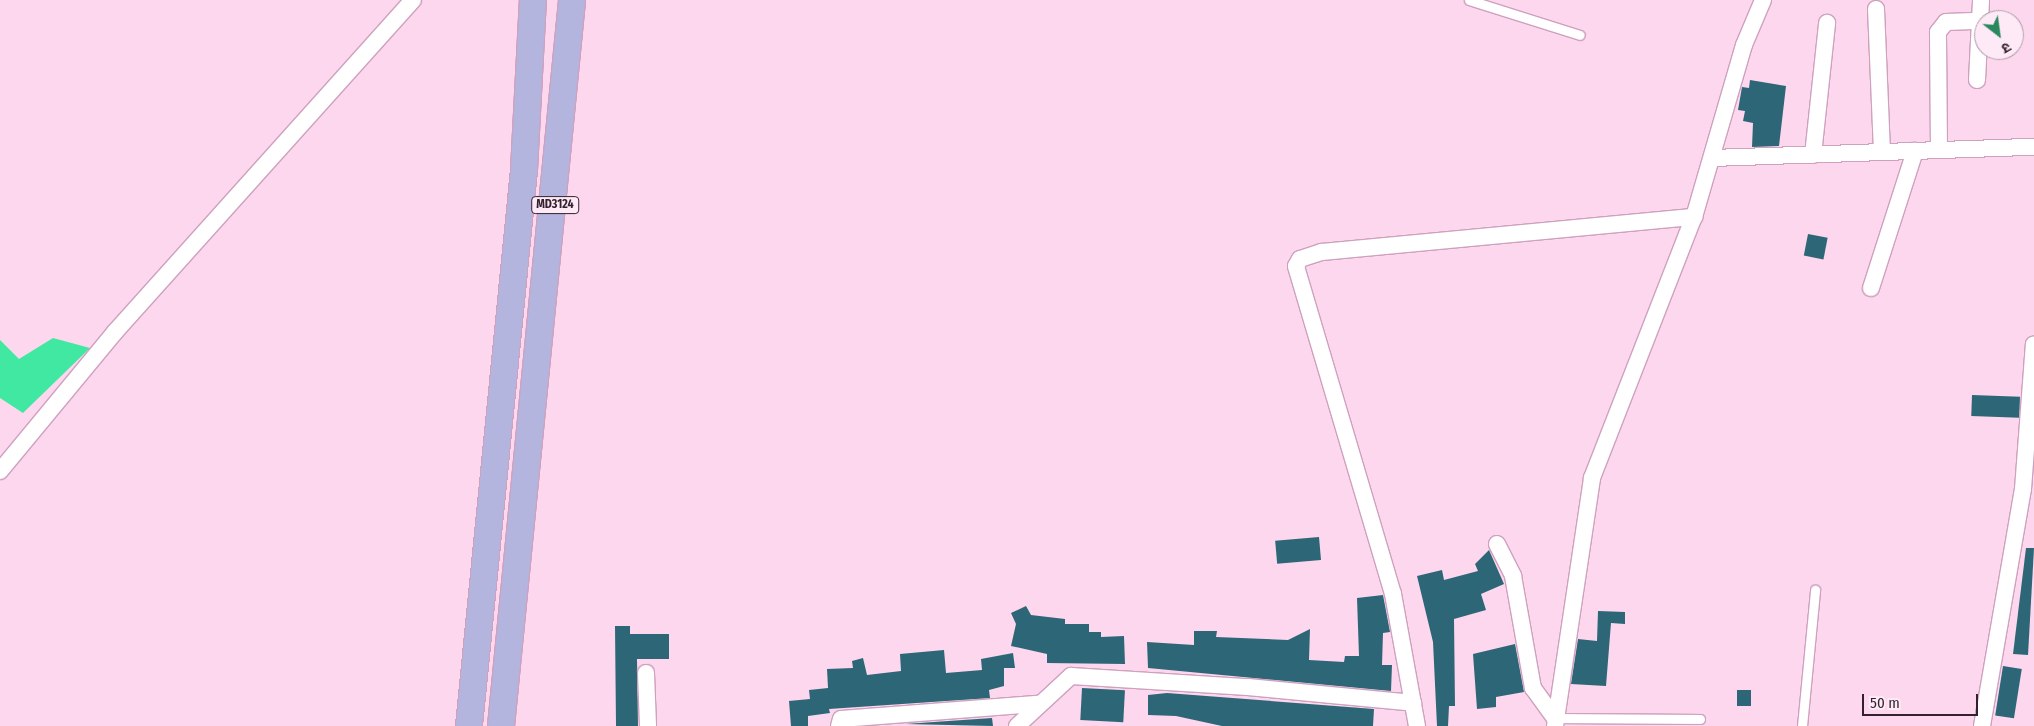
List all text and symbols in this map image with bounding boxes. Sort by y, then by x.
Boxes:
north arrow [1974,10,2024,60]
text: उ [1998,38,2014,57]
road number: MD3124 [530,196,580,214]
scale bar [1864,684,1980,716]
text: 50 m [1870,694,1900,712]

